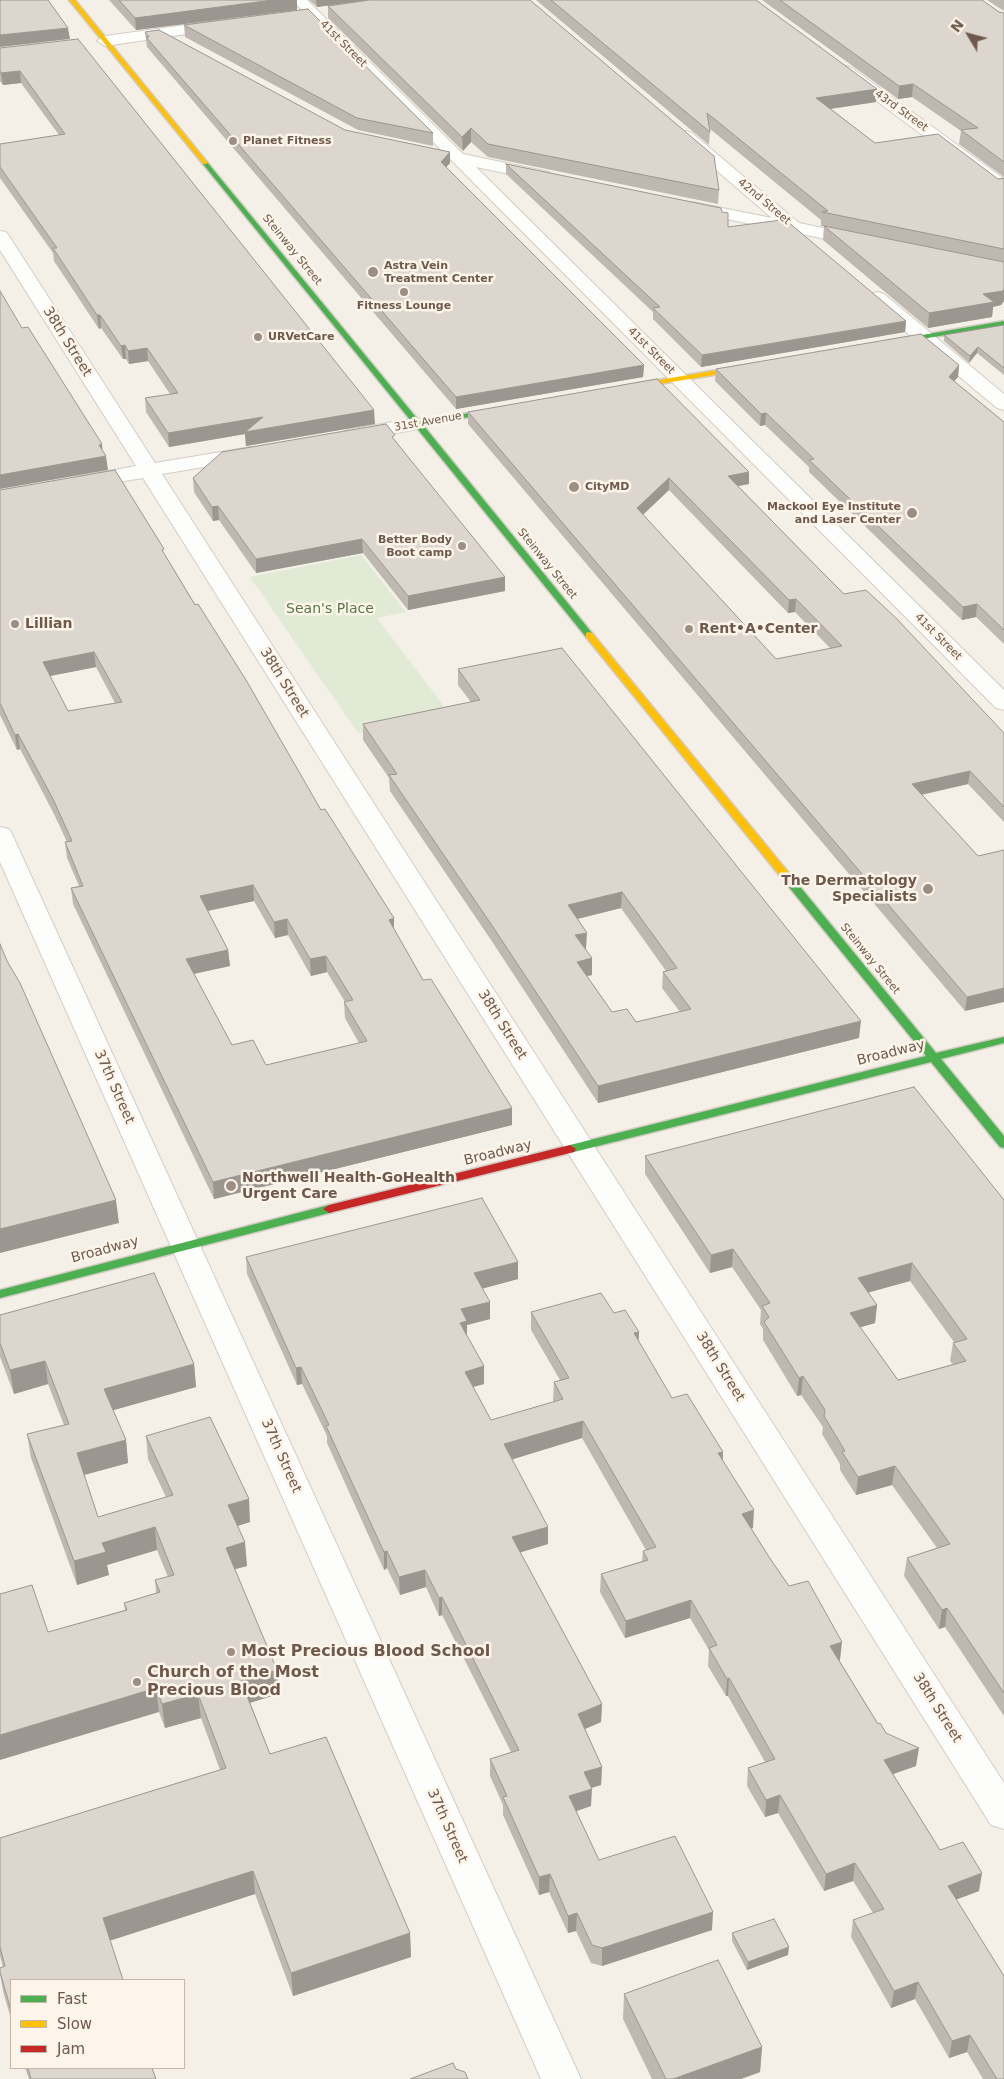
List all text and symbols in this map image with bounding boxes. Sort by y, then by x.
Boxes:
north arrow [944,10,994,60]
text: N [947,16,967,35]
street label: 41st Street [317,18,369,70]
street label: 43rd Street [872,87,930,135]
place label: Planet Fitness [243,134,332,148]
marker: Planet Fitness [227,135,239,147]
street label: 42nd Street [735,176,793,228]
street label: Steinway Street [259,212,325,288]
place label: Astra Vein Treatment Center [384,259,493,285]
marker: Astra Vein Treatment Center [366,265,380,279]
marker: Fitness Lounge [398,286,410,298]
place label: Fitness Lounge [357,299,451,313]
street label: 38th Street [39,304,95,380]
street label: 41st Street [625,325,677,377]
place label: URVetCare [268,330,334,344]
marker: URVetCare [252,331,264,343]
street label: 31st Avenue [393,410,463,434]
marker: CityMD [567,480,581,494]
place label: CityMD [585,480,629,494]
place label: Mackool Eye Institute and Laser Center [767,500,901,526]
marker: Mackool Eye Institute and Laser Center [905,506,919,520]
street label: Steinway Street [514,526,580,602]
place label: Better Body Boot camp [378,533,452,559]
marker: Better Body Boot camp [456,540,468,552]
park label: Sean's Place [286,601,374,617]
street label: 41st Street [912,611,964,663]
place label: Lillian [25,616,73,632]
marker: Lillian [9,618,21,630]
place label: Rent•A•Center [699,621,817,637]
marker: Rent•A•Center [683,623,695,635]
street label: 38th Street [256,645,312,721]
place label: The Dermatology Specialists [781,873,917,906]
marker: The Dermatology Specialists [921,882,935,896]
street label: Steinway Street [837,921,903,997]
street label: 38th Street [474,987,530,1063]
street label: Broadway [855,1036,927,1070]
street label: 37th Street [90,1047,138,1127]
street label: Broadway [462,1136,534,1170]
place label: Northwell Health-GoHealth Urgent Care [242,1170,455,1202]
marker: Northwell Health-GoHealth Urgent Care [224,1179,238,1193]
street label: Broadway [69,1233,141,1267]
street label: 38th Street [692,1329,748,1405]
street label: 37th Street [257,1416,305,1496]
place label: Most Precious Blood School [241,1642,490,1662]
marker: Most Precious Blood School [225,1646,237,1658]
place label: Church of the Most Precious Blood [147,1663,319,1701]
street label: 38th Street [909,1670,965,1746]
marker: Church of the Most Precious Blood [131,1676,143,1688]
street label: 37th Street [423,1786,471,1866]
legend [10,1979,185,2069]
text: Fast [57,1990,87,2008]
text: Slow [57,2015,92,2033]
text: Jam [57,2040,85,2058]

